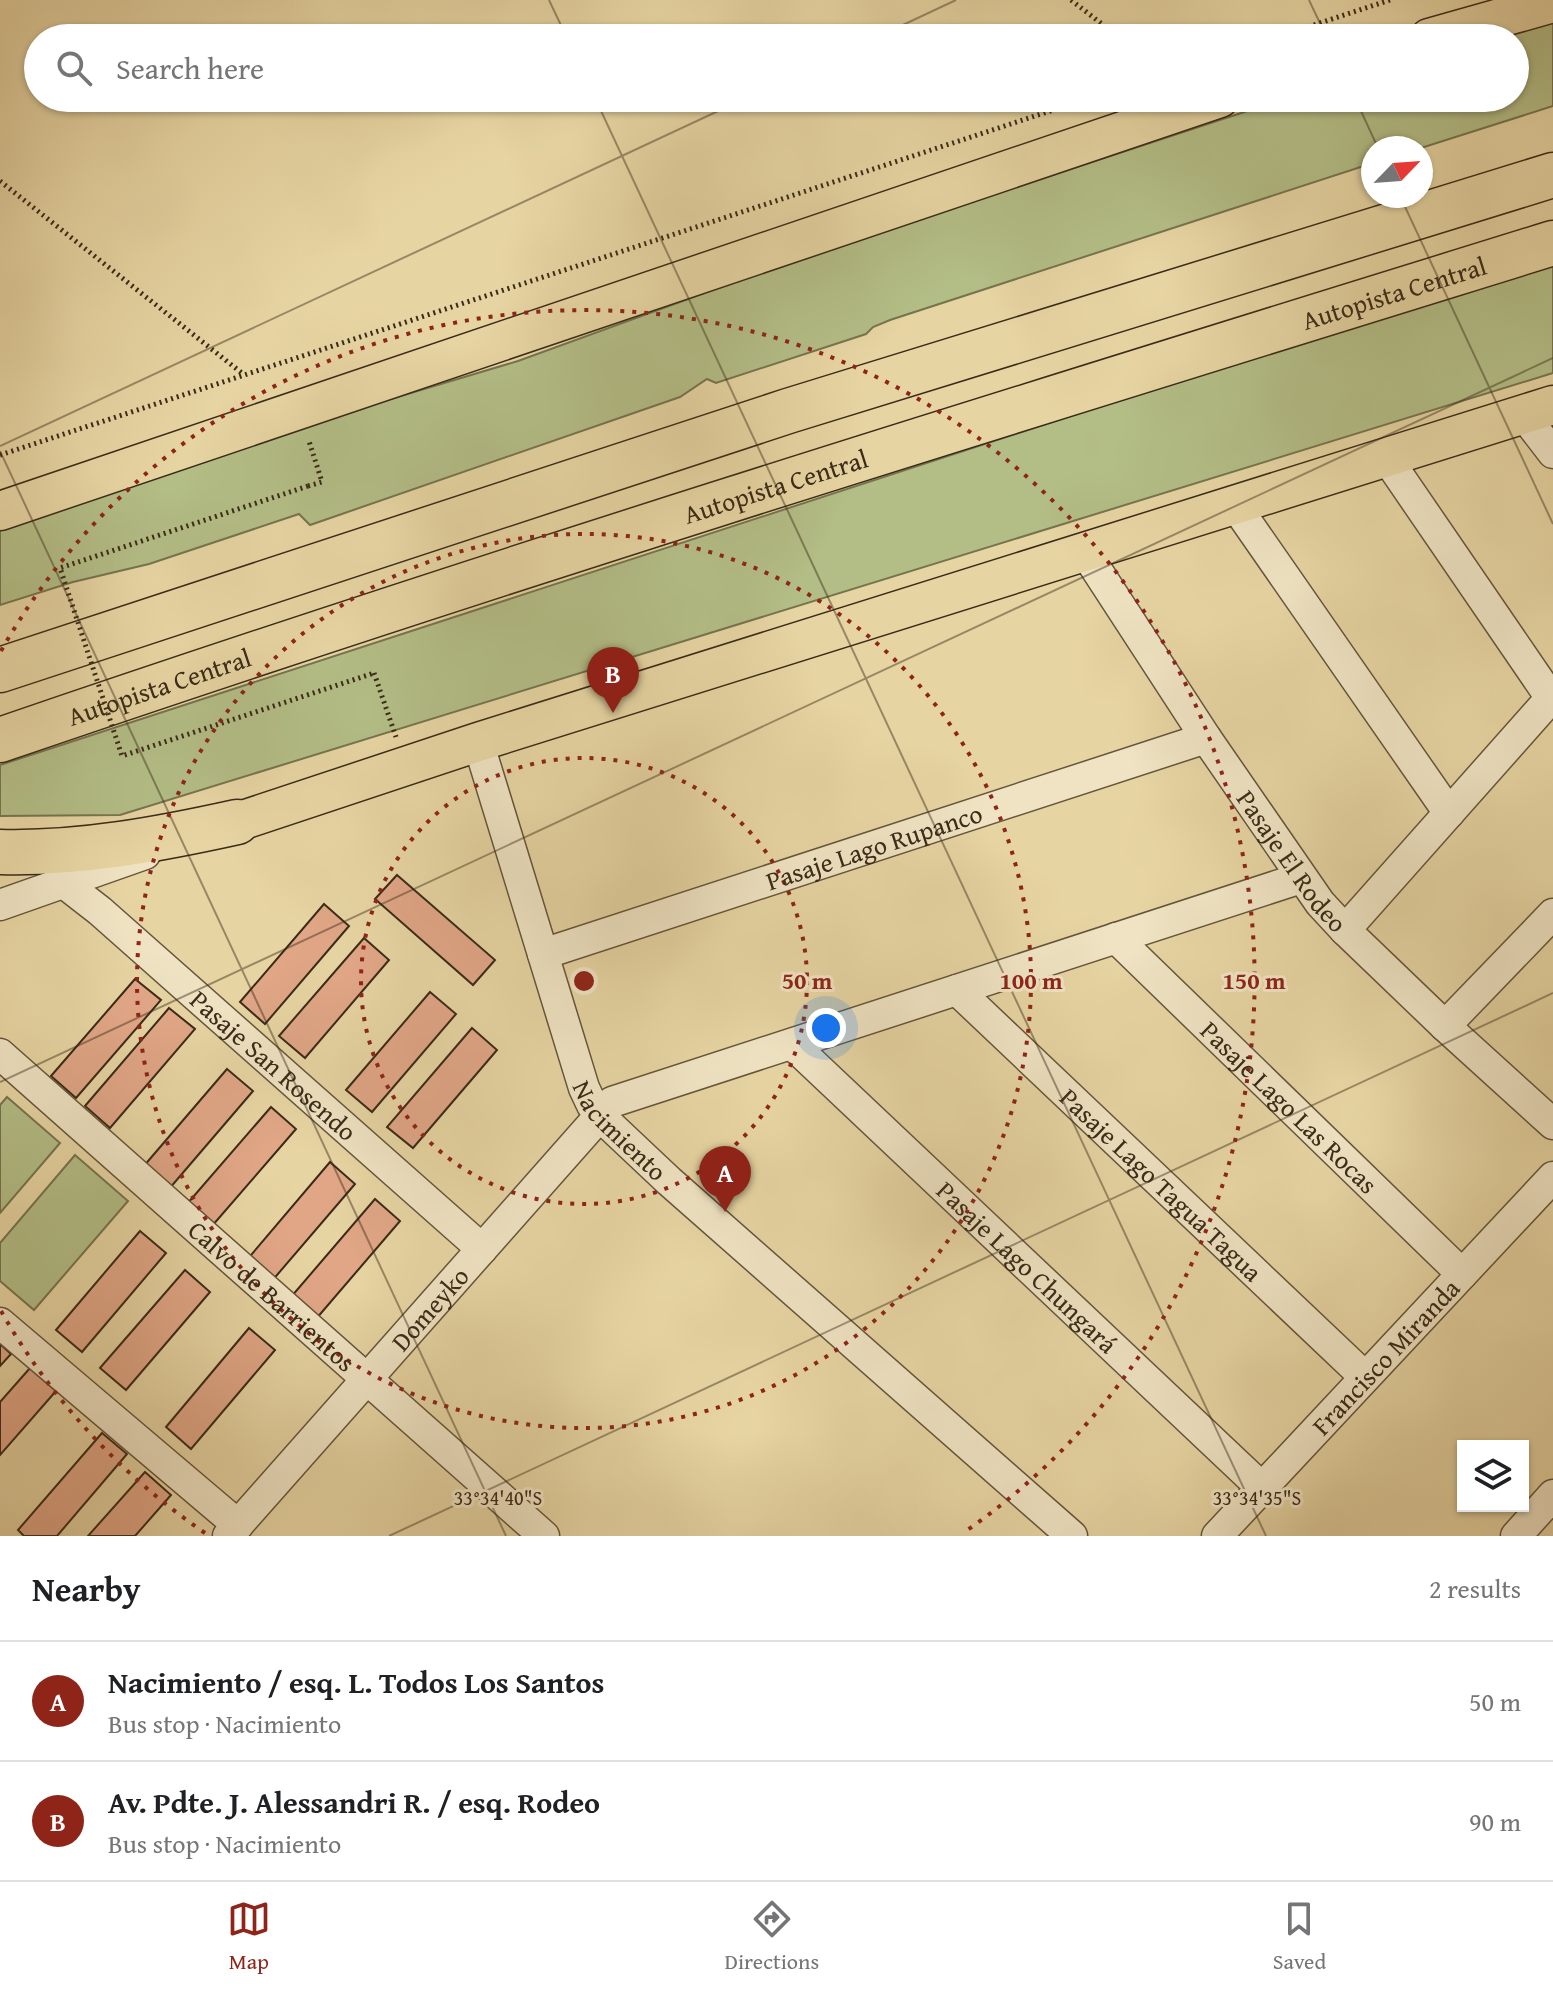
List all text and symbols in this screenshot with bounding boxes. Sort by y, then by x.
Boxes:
search box [24,24,1529,112]
icon: search [52,46,96,90]
text: Search here [116,46,264,90]
north arrow [1361,136,1433,208]
street label: Autopista Central [1297,245,1491,339]
street label: Autopista Central [678,438,872,533]
street label: Autopista Central [62,637,256,735]
pin: B [587,647,639,713]
street label: Pasaje El Rodeo [1228,781,1357,941]
street label: Pasaje Lago Rupanco [761,793,987,900]
text: 50 m [782,963,833,998]
text: 100 m [999,963,1063,998]
text: 150 m [1222,963,1286,998]
centre of rings [570,967,598,995]
street label: Pasaje San Rosendo [182,980,366,1150]
your location [806,1008,846,1048]
street label: Pasaje Lago Las Rocas [1192,1011,1387,1202]
street label: Nacimiento [563,1073,677,1190]
street label: Pasaje Lago Tagua Tagua [1051,1078,1272,1291]
pin: A [699,1146,751,1212]
street label: Pasaje Lago Chungará [928,1171,1127,1362]
street label: Calvo de Barrientos [180,1210,365,1380]
street label: Domeyko [381,1257,478,1359]
street label: Francisco Miranda [1302,1269,1469,1443]
map controls [1457,1440,1529,1512]
button: layers [1457,1440,1529,1512]
text: 33°34'40"S [454,1483,542,1512]
text: 33°34'35"S [1213,1483,1301,1512]
text: Nearby [32,1564,141,1613]
text: 2 results [1429,1569,1521,1608]
text: Nacimiento / esq. L. Todos Los Santos [108,1660,604,1704]
text: A [50,1682,66,1721]
text: 50 m [1469,1682,1521,1721]
text: Bus stop · Nacimiento [108,1704,341,1743]
text: Av. Pdte. J. Alessandri R. / esq. Rodeo [108,1780,600,1824]
text: B [50,1802,66,1841]
text: 90 m [1469,1802,1521,1841]
text: Bus stop · Nacimiento [108,1824,341,1863]
tab: Map [227,1897,271,1977]
tab: Directions [725,1897,819,1977]
tab: Saved [1273,1897,1326,1977]

